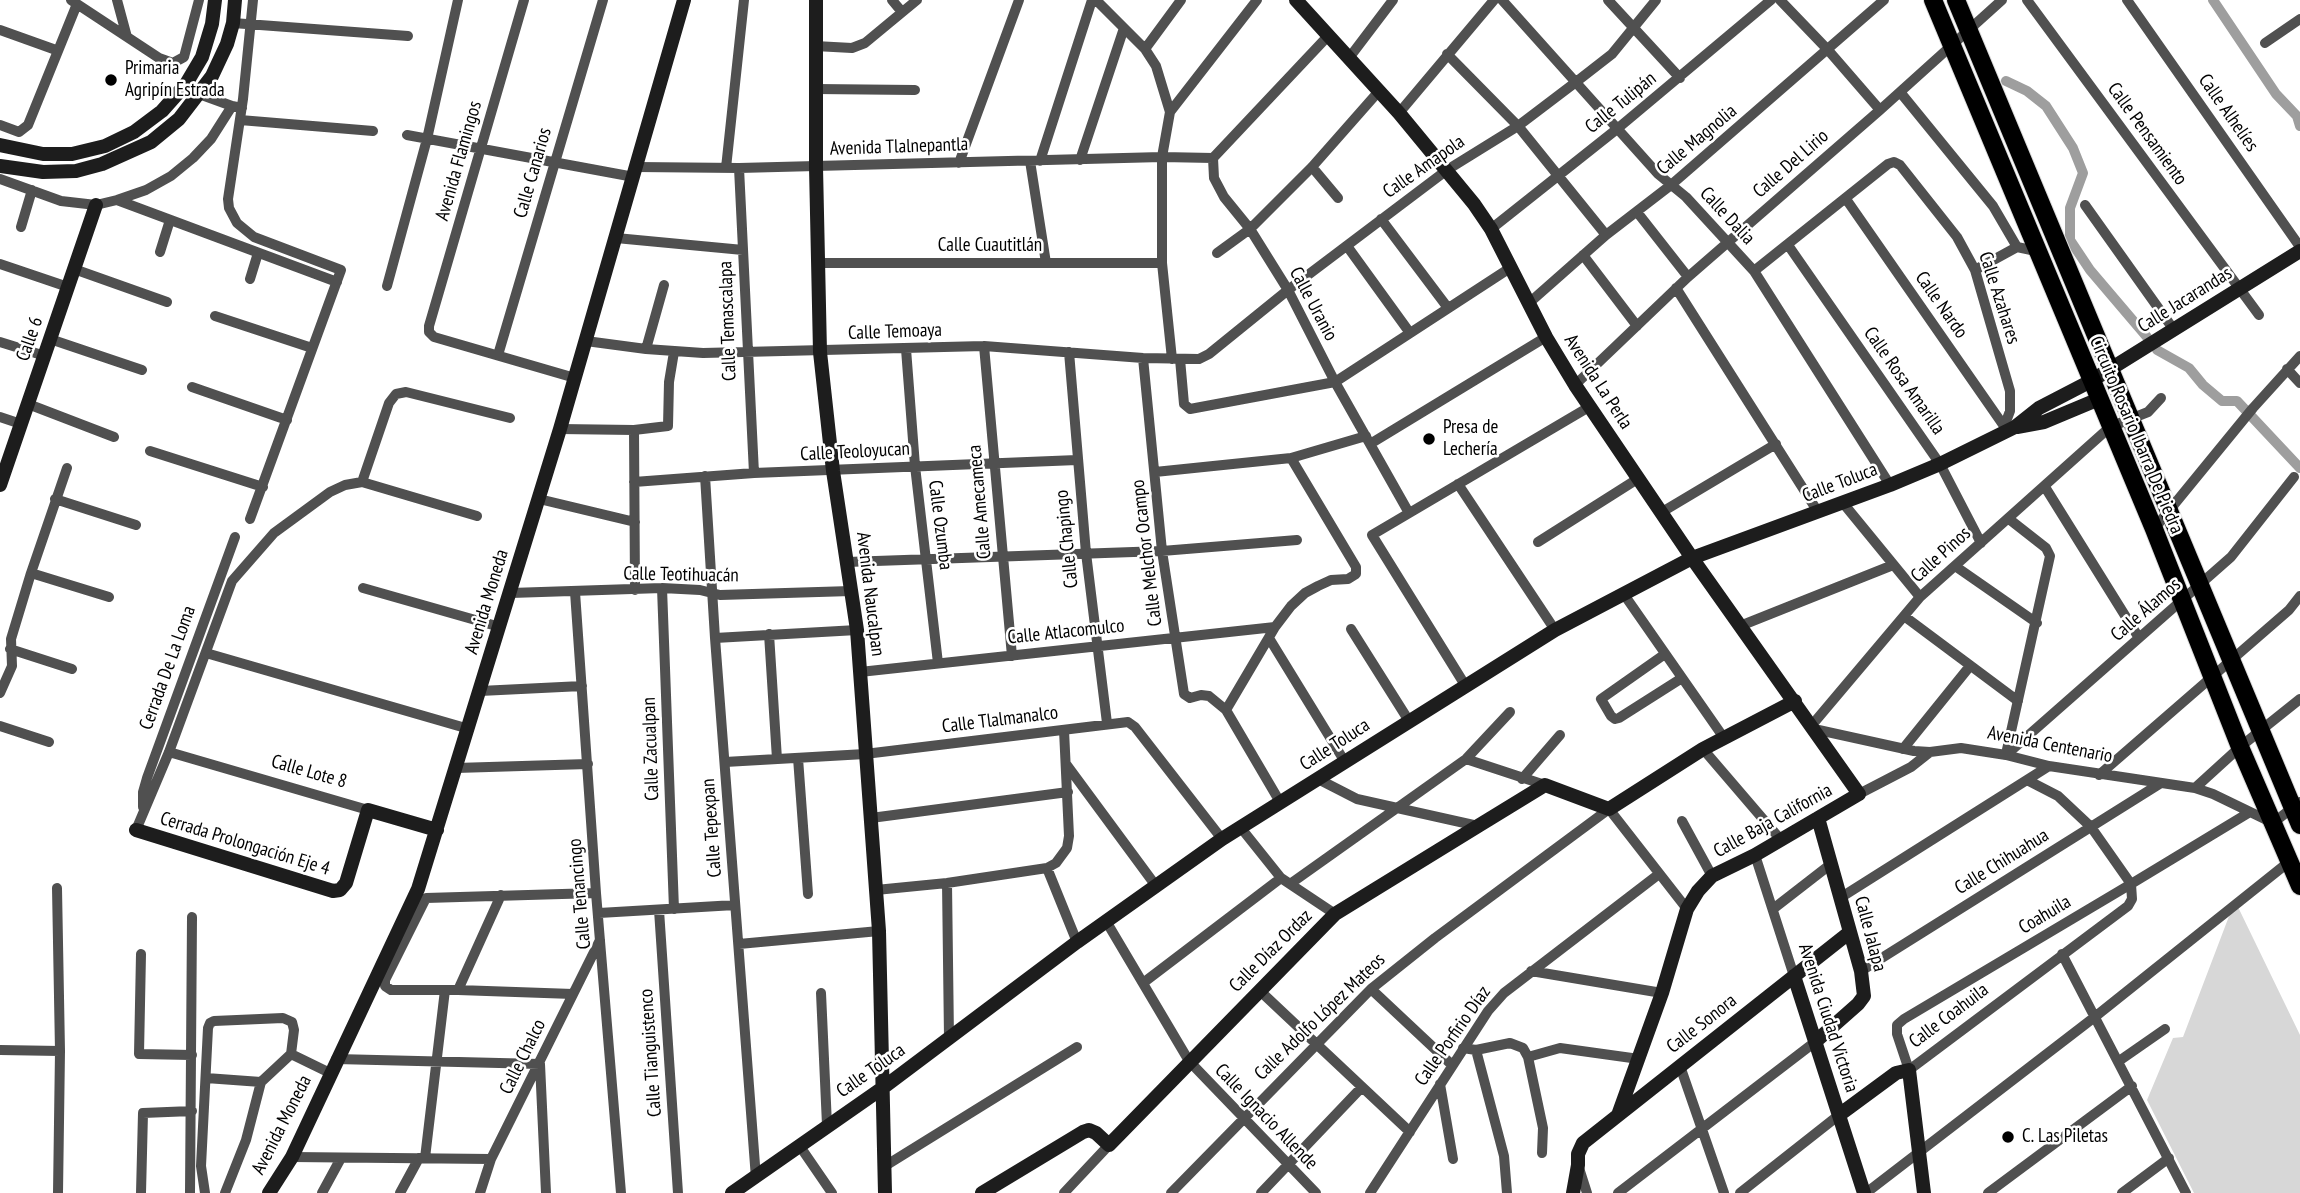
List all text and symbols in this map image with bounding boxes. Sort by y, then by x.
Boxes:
place label: Primaria Agripín Estrada [125,58,225,102]
street label: Calle Tulipán [1581,68,1661,138]
street label: Calle Alhelíes [2193,70,2263,156]
marker: Primaria Agripín Estrada [103,72,119,88]
street label: Calle Pensamiento [2102,78,2192,190]
street label: Avenida Flamingos [431,99,487,223]
street label: Calle Magnolia [1652,100,1742,180]
street label: Calle Canarios [509,125,557,221]
street label: Calle Del Lirio [1749,125,1833,203]
street label: Calle Amapola [1379,131,1469,203]
street label: Avenida Tlalnepantla [829,133,969,161]
street label: Calle Dalia [1695,182,1759,250]
street label: Calle Cuautitlán [938,235,1042,257]
street label: Calle Azahares [1973,249,2025,347]
street label: Calle Temascalapa [715,261,741,381]
street label: Calle Jacarandas [2134,262,2236,338]
street label: Calle Uranio [1284,263,1342,345]
street label: Calle Nardo [1910,267,1972,343]
street label: Calle 6 [12,314,48,364]
street label: Calle Temoaya [848,319,942,345]
street label: Calle Rosa Amarilla [1858,323,1950,439]
street label: Avenida La Perla [1559,330,1637,434]
street label: Circuito Rosario Ibarra De Piedra [2084,333,2188,537]
place label: Presa de Lechería [1443,417,1498,461]
marker: Presa de Lechería [1421,431,1437,447]
street label: Calle Teoloyucan [800,438,910,466]
street label: Calle Amecameca [964,444,996,560]
street label: Calle Toluca [1799,458,1881,508]
street label: Calle Melchor Ocampo [1127,478,1167,628]
street label: Calle Ozumba [923,479,957,571]
street label: Calle Chapingo [1051,489,1083,589]
street label: Calle Pinos [1906,522,1976,588]
street label: Avenida Naucalpan [851,531,889,657]
street label: Avenida Moneda [460,547,514,657]
street label: Calle Teotihuacán [623,563,739,587]
street label: Calle Álamos [2107,574,2185,646]
street label: Cerrada De La Loma [135,603,201,733]
street label: Calle Atlacomulco [1007,615,1125,649]
street label: Calle Zacualpan [638,697,664,801]
street label: Calle Tlalmanalco [941,702,1059,738]
street label: Calle Toluca [1296,714,1374,776]
street label: Avenida Centenario [1986,722,2114,768]
street label: Calle Lote 8 [269,750,349,794]
street label: Calle Tepexpan [697,778,727,878]
street label: Calle Baja California [1710,779,1836,863]
street label: Cerrada Prolongación Eje 4 [157,807,333,881]
street label: Calle Chihuahua [1951,824,2053,900]
street label: Calle Tenancingo [564,838,596,950]
street label: Coahuila [2015,891,2075,939]
street label: Calle Jalapa [1849,894,1891,974]
street label: Calle Díaz Ordaz [1225,905,1317,997]
street label: Avenida Ciudad Victoria [1793,941,1863,1095]
street label: Calle Adolfo López Mateos [1250,949,1390,1085]
street label: Calle Coahuila [1905,979,1993,1053]
street label: Calle Porfirio Díaz [1410,982,1496,1090]
street label: Calle Tianguistenco [635,988,667,1118]
street label: Calle Sonora [1662,990,1742,1058]
street label: Calle Chalco [495,1016,551,1098]
street label: Calle Toluca [832,1039,910,1103]
street label: Calle Ignacio Allende [1210,1059,1322,1175]
street label: Avenida Moneda [247,1072,317,1178]
place label: C. Las Piletas [2022,1126,2108,1148]
marker: C. Las Piletas [2000,1129,2016,1145]

